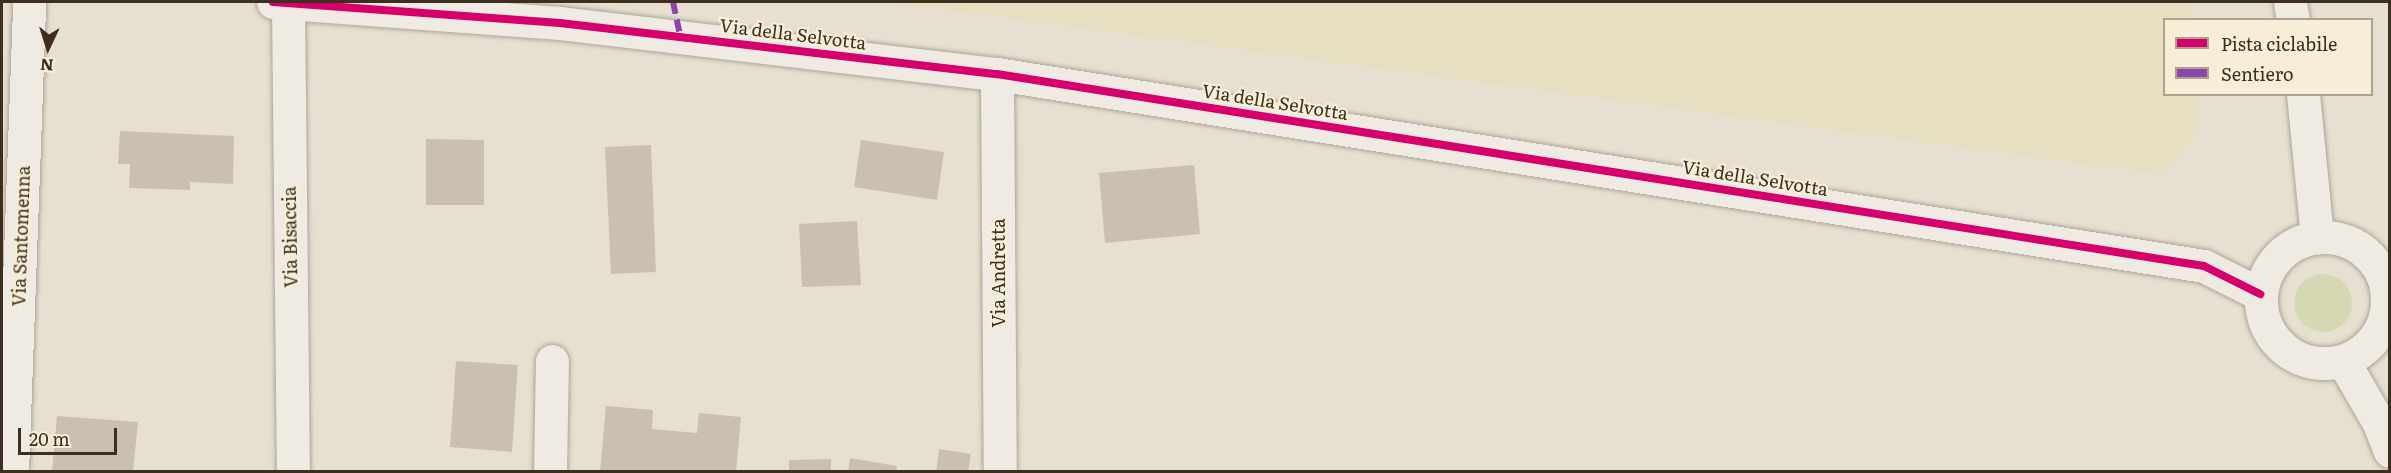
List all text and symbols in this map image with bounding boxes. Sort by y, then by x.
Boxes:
street label: Via della Selvotta [719,14,867,54]
north arrow [18,18,78,78]
legend [2163,18,2373,96]
text: Pista ciclabile [2221,30,2337,57]
text: N [39,54,54,78]
text: Sentiero [2221,60,2294,87]
street label: Via della Selvotta [1201,80,1349,124]
street label: Via della Selvotta [1681,156,1829,200]
street label: Via Santomenna [8,165,34,307]
street label: Via Bisaccia [278,186,302,288]
street label: Via Andretta [987,218,1009,328]
scale bar [21,416,120,454]
text: 20 m [29,425,70,452]

